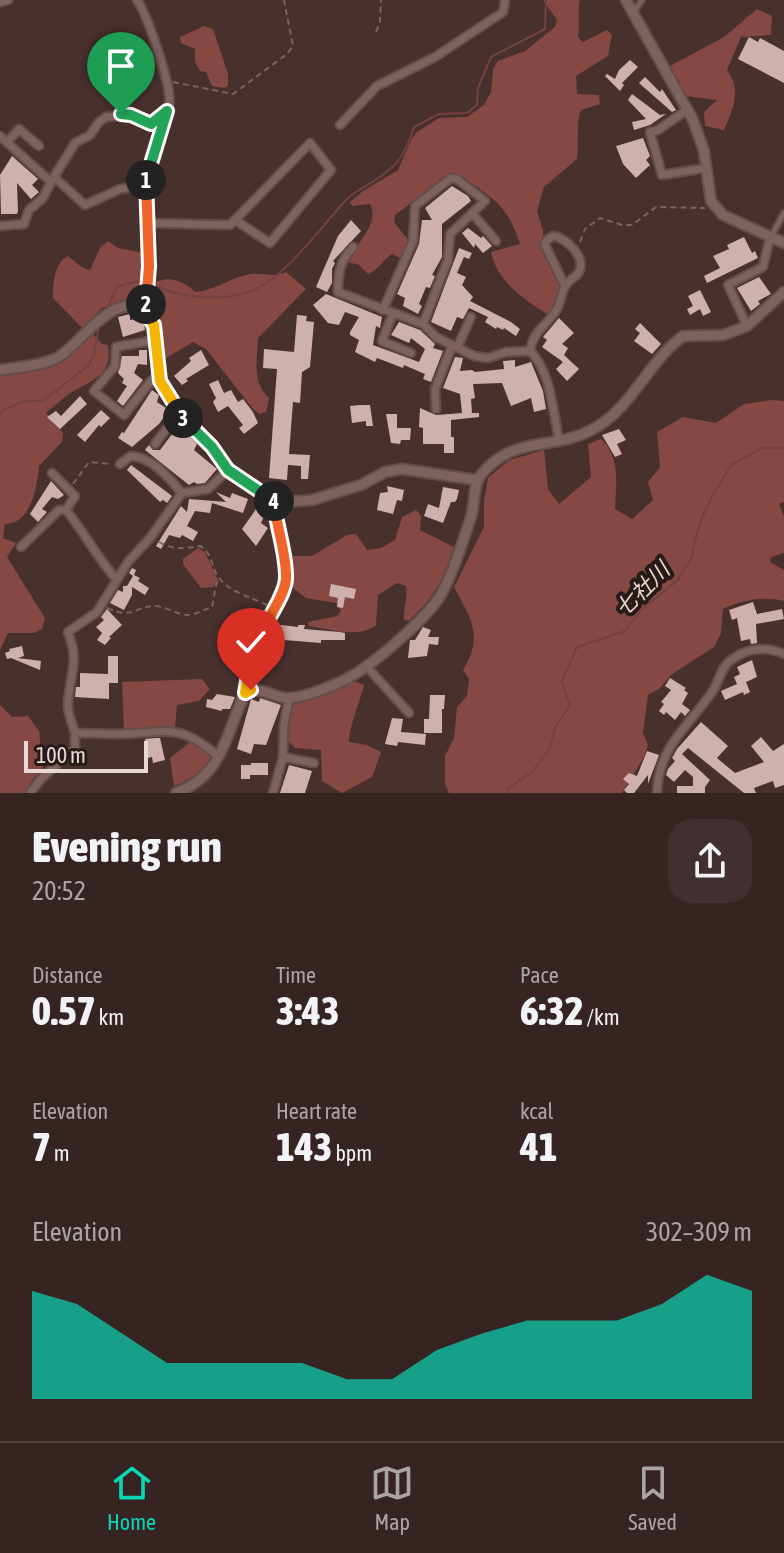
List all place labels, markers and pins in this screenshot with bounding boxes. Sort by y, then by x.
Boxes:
pin [87,32,155,114]
pin: 1 [126,160,166,200]
pin: 2 [126,284,166,324]
pin: 3 [163,398,203,438]
pin: 4 [254,481,294,521]
pin [217,608,285,690]

